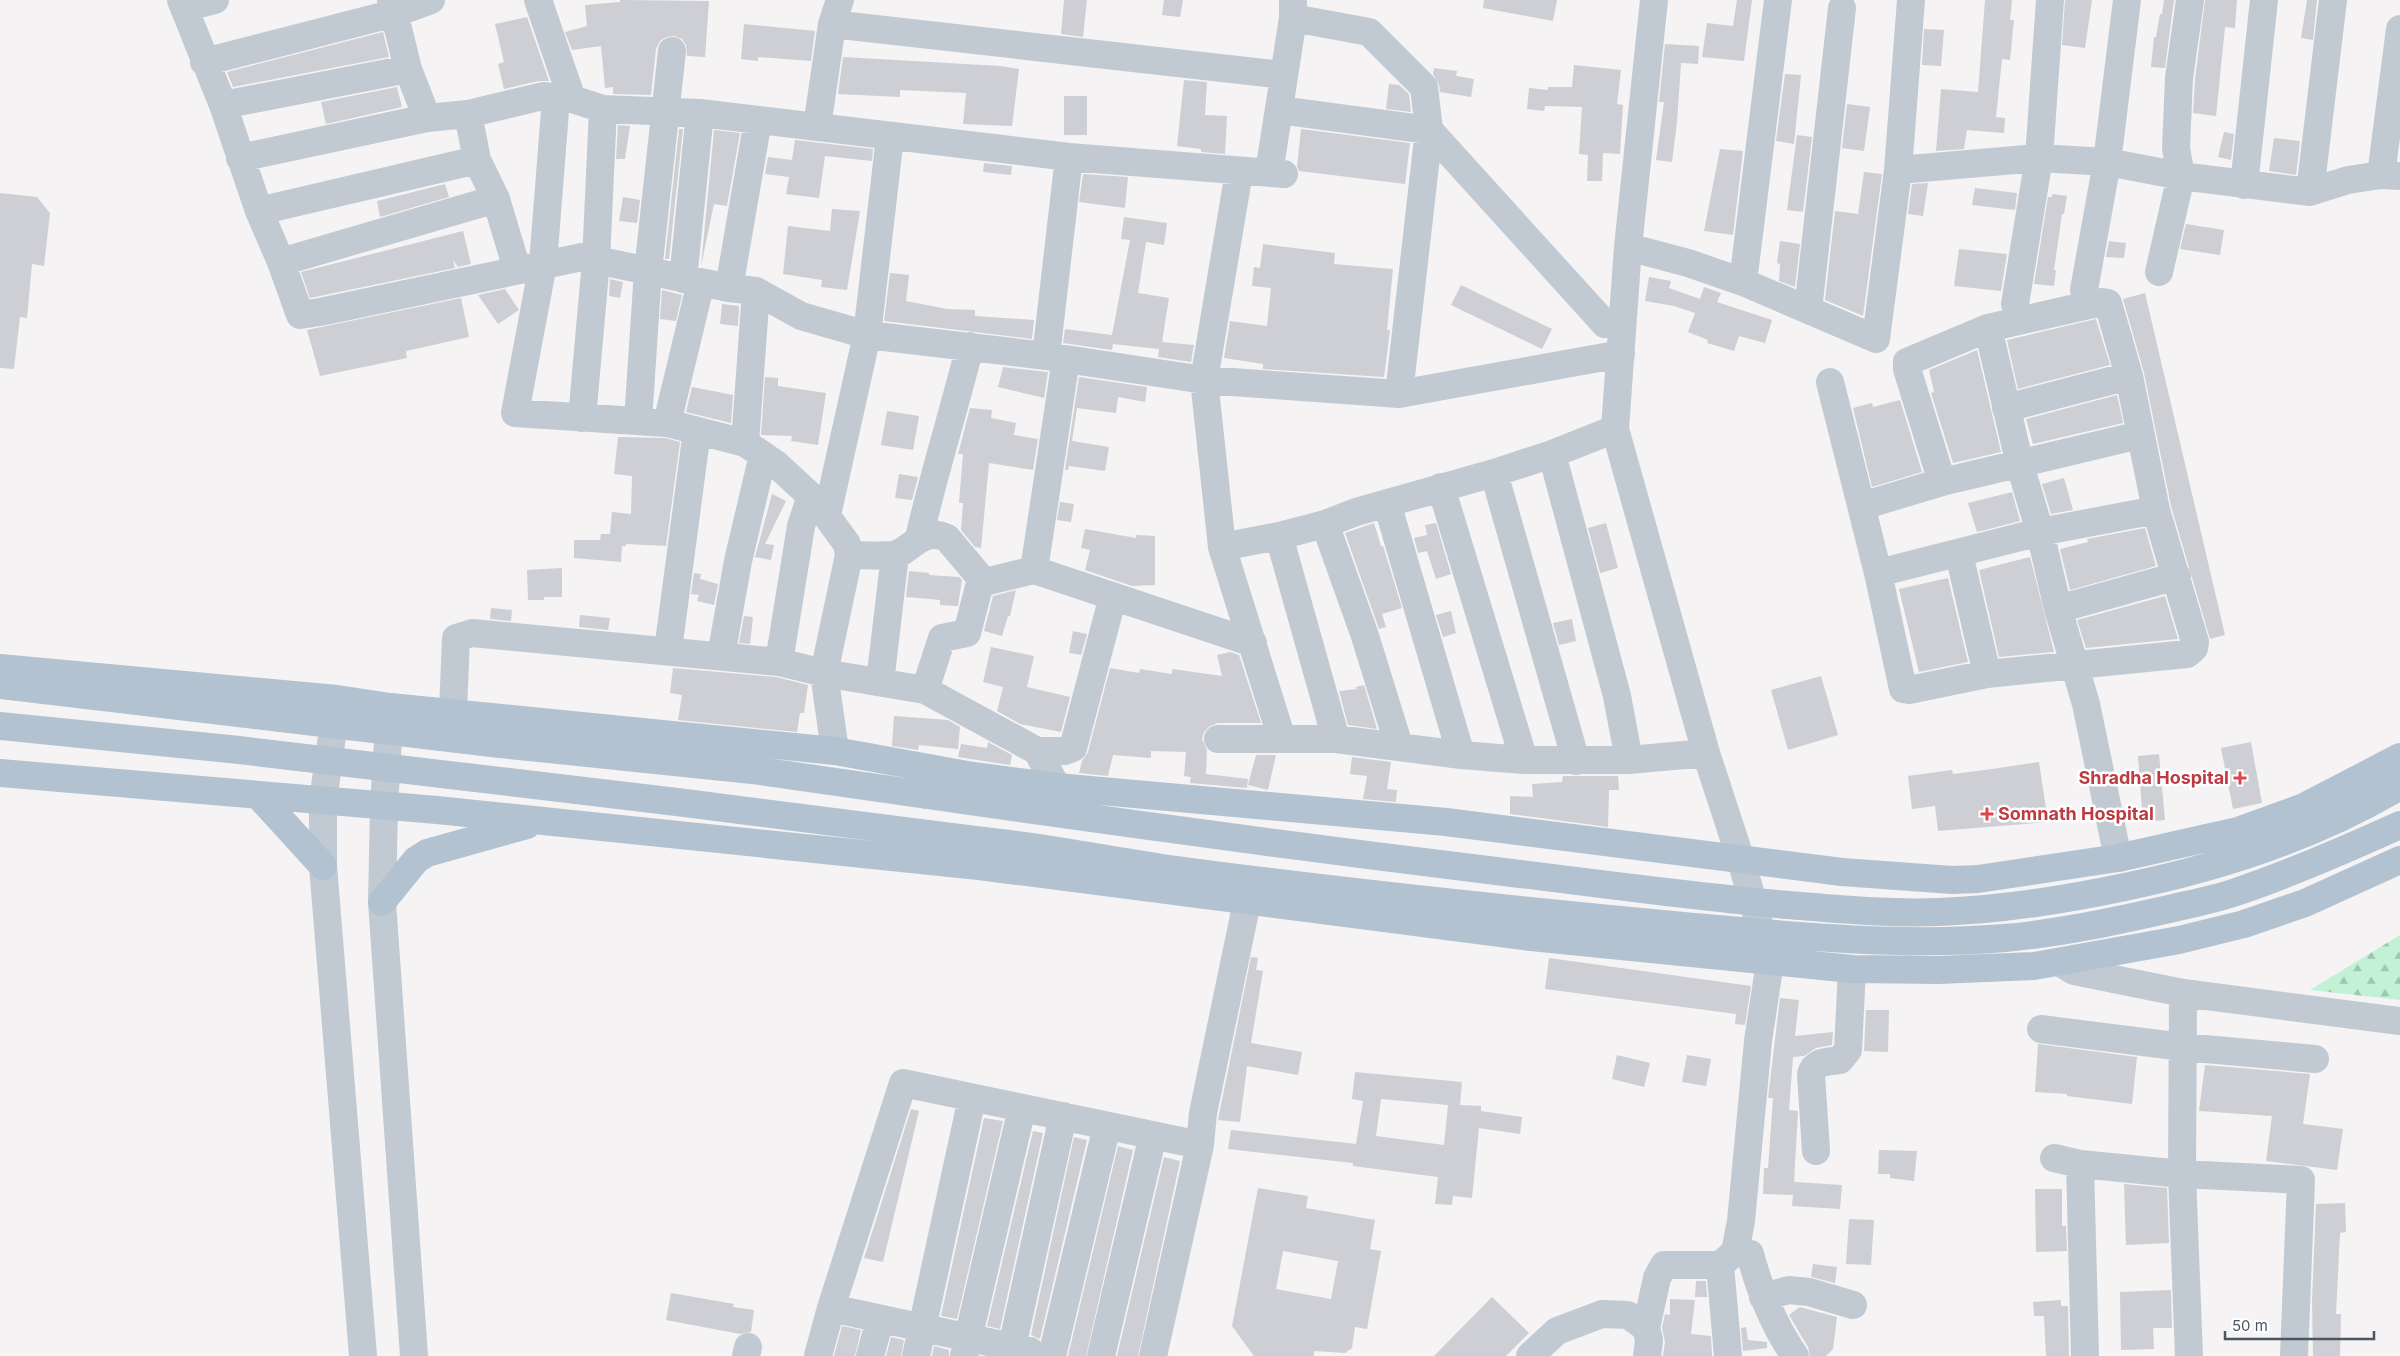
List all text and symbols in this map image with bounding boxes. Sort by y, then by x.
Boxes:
place label: Shradha Hospital [2078,767,2229,788]
marker: Shradha Hospital [2233,771,2247,785]
place label: Somnath Hospital [1998,803,2154,824]
marker: Somnath Hospital [1980,807,1994,821]
scale bar [2225,1308,2374,1340]
text: 50 m [2232,1316,2268,1335]

